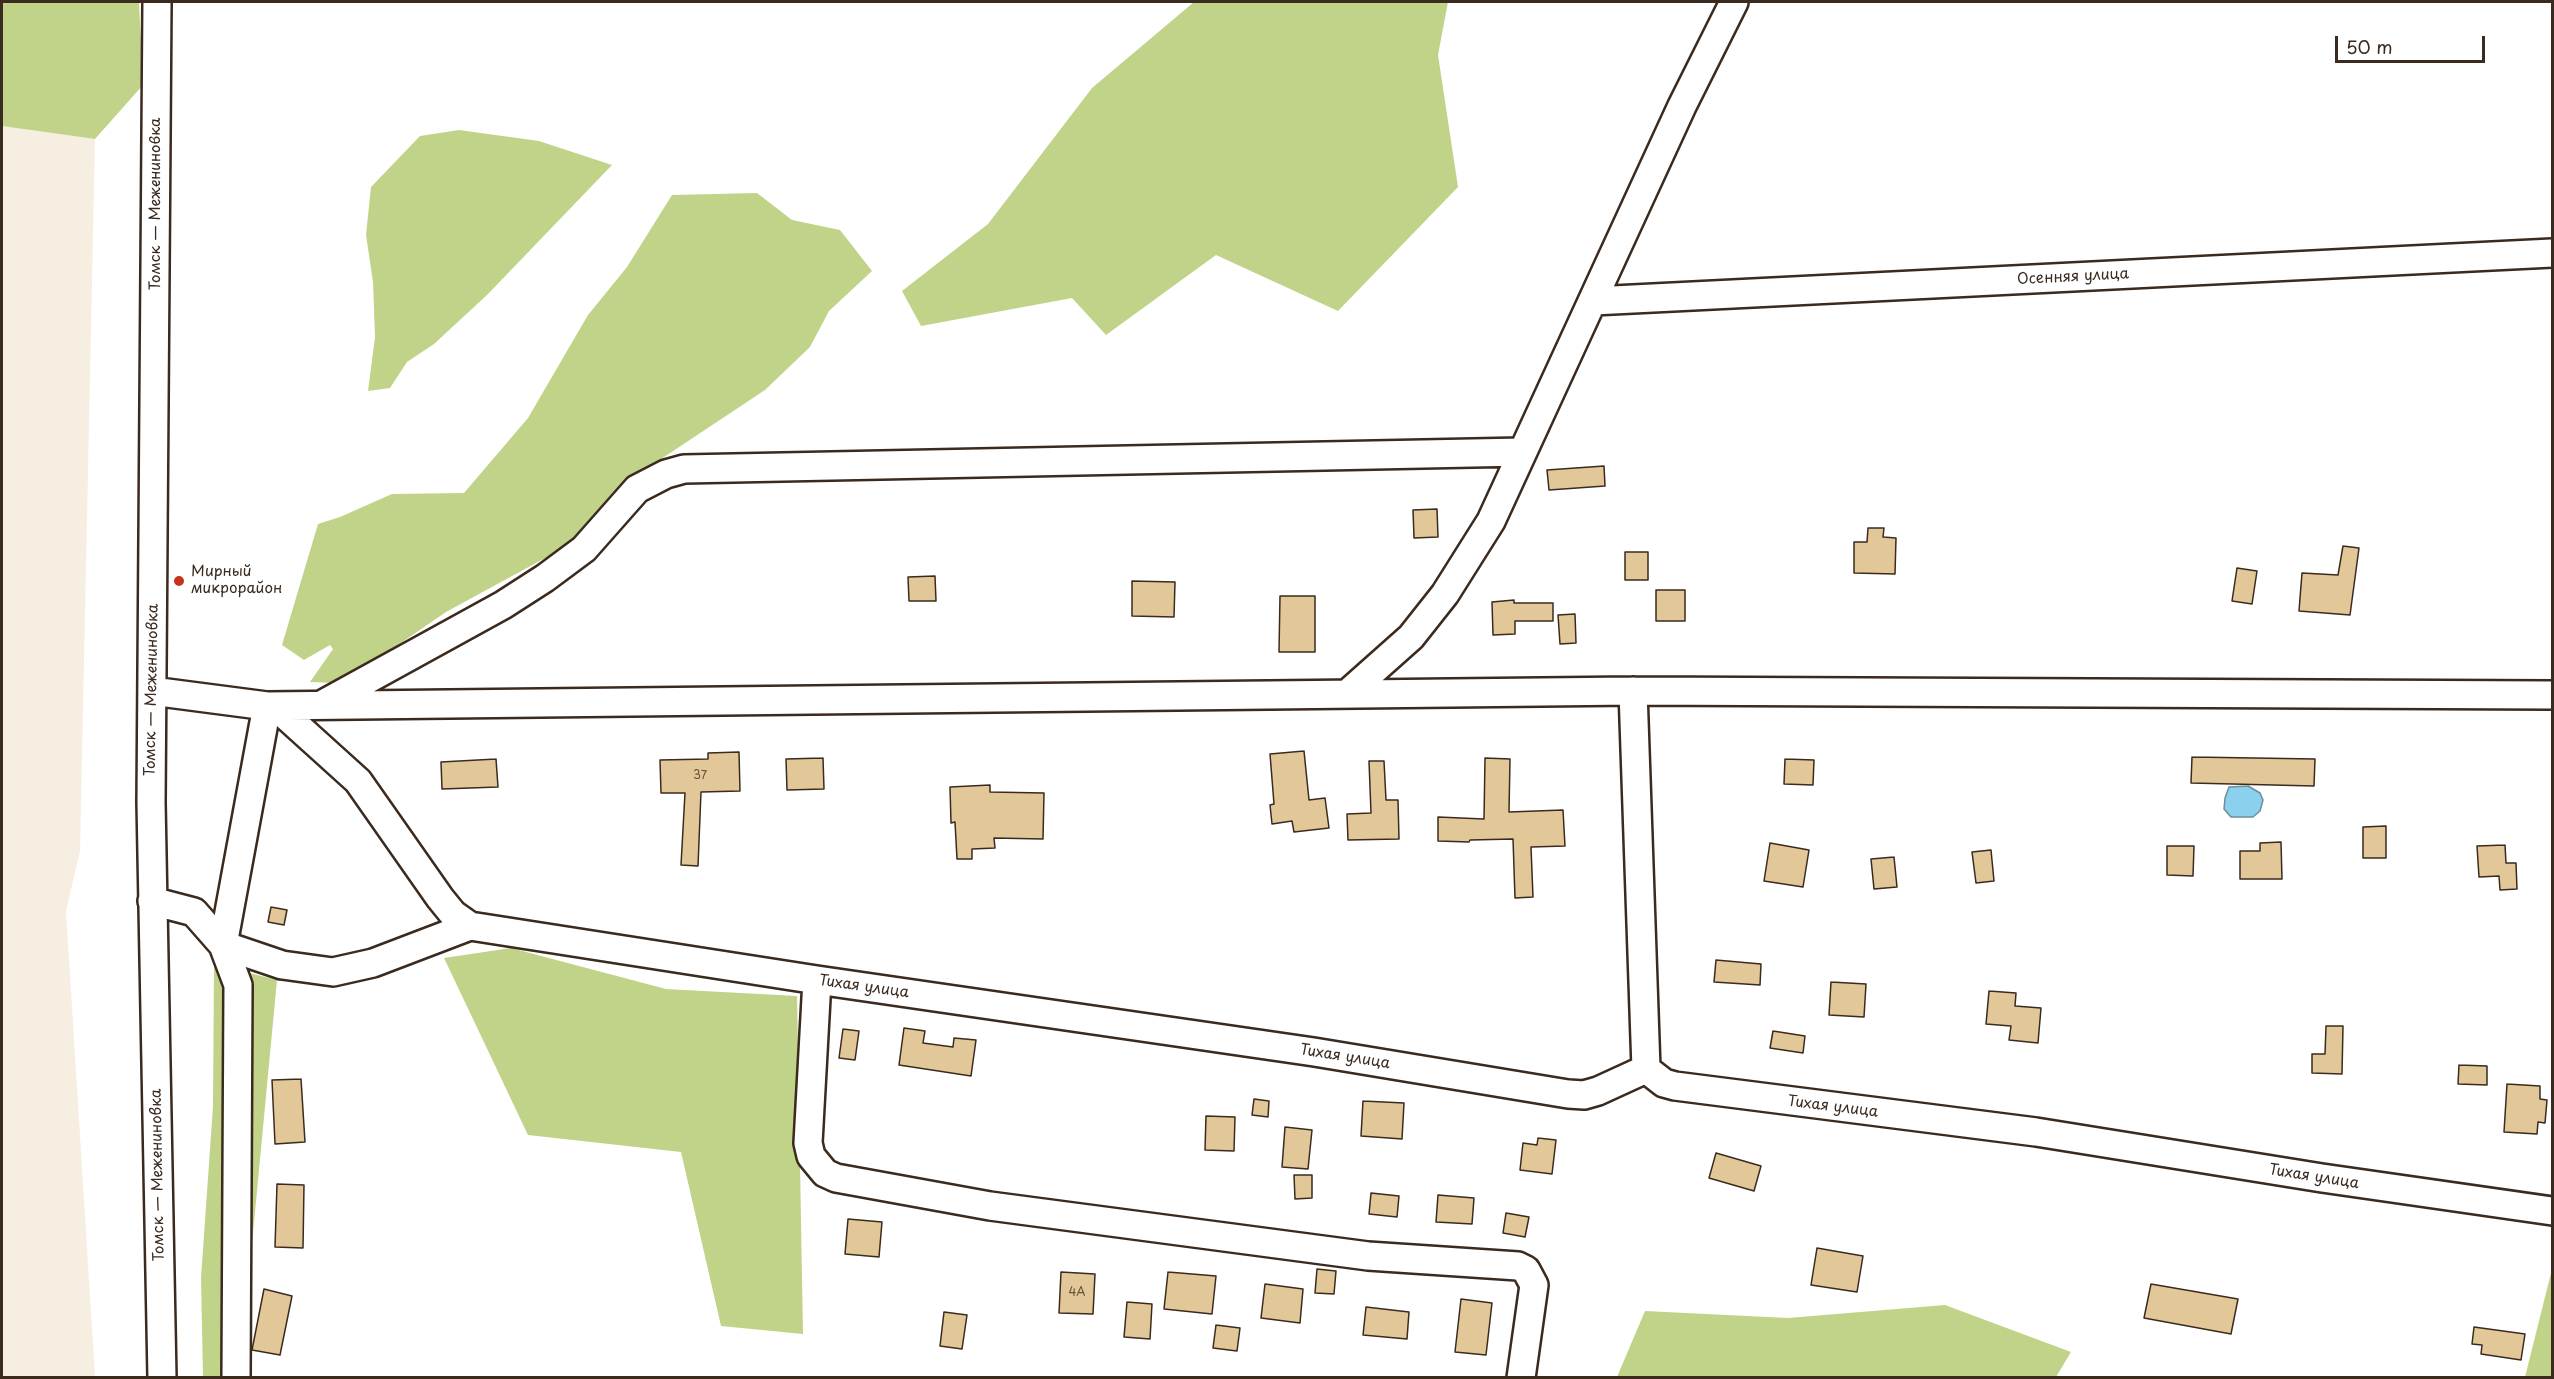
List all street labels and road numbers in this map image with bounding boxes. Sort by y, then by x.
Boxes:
street label: Томск — Межениновка [147,118,165,290]
street label: Осенняя улица [2017,265,2129,289]
street label: Томск — Межениновка [141,604,163,776]
street label: Тихая улица [818,972,910,1002]
street label: Тихая улица [1299,1041,1391,1073]
street label: Томск — Межениновка [147,1089,169,1261]
street label: Тихая улица [1787,1093,1879,1121]
street label: Тихая улица [2268,1161,2360,1193]

